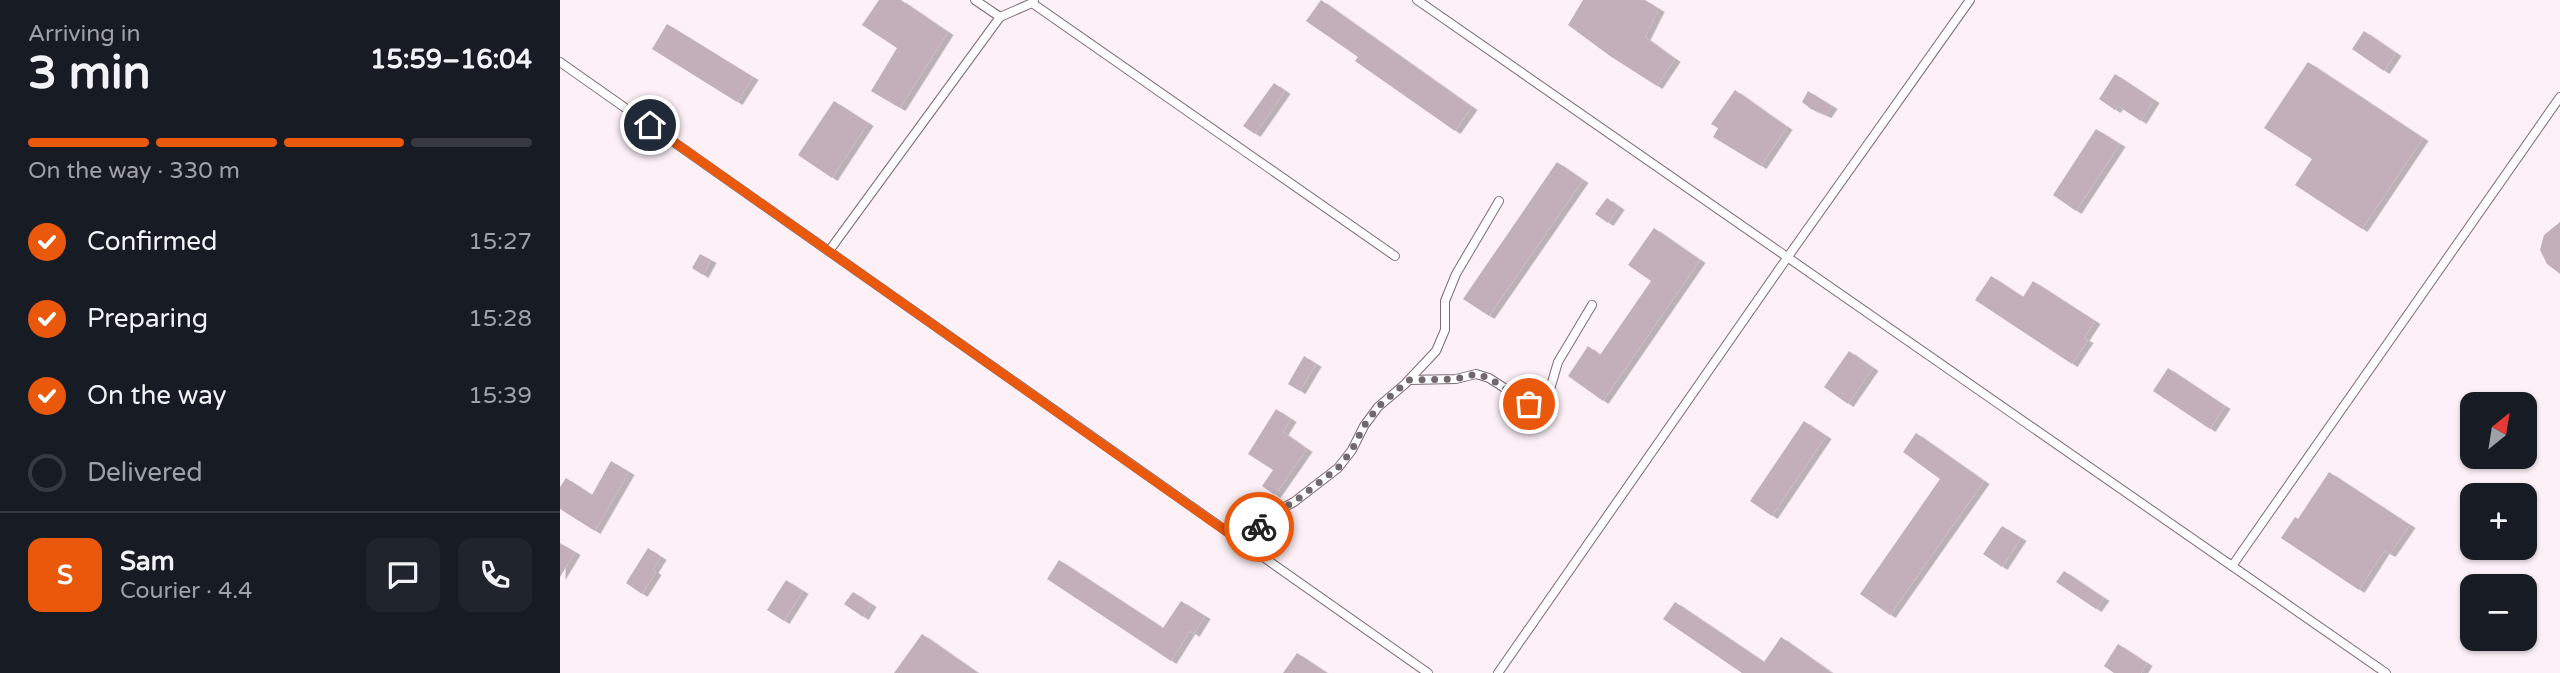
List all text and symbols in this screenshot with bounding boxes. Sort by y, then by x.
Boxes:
text: Arriving in [28,20,141,48]
text: 15:59–16:04 [370,44,532,75]
text: 3 min [28,46,151,101]
pin [620,95,680,155]
icon: home [631,106,669,144]
text: On the way · 330 m [28,157,240,185]
icon: check [28,223,66,261]
text: Confirmed [87,226,217,257]
text: 15:27 [468,228,532,256]
icon: check [28,300,66,338]
text: Preparing [87,303,208,334]
text: 15:28 [468,305,532,333]
pin [1499,374,1559,434]
icon: check [28,377,66,415]
text: On the way [87,380,227,411]
text: 15:39 [468,382,532,410]
icon: bag [1510,385,1548,423]
north arrow [2460,392,2538,469]
map controls [2460,392,2537,651]
text: Delivered [87,457,203,488]
button: + [2460,483,2537,560]
courier [1224,492,1294,562]
icon: bike [1240,508,1278,546]
button: chat [366,538,440,612]
button: phone [458,538,532,612]
text: Sam [120,546,175,577]
text: S [57,560,73,591]
button: − [2460,574,2537,651]
text: Courier · 4.4 [120,577,252,605]

